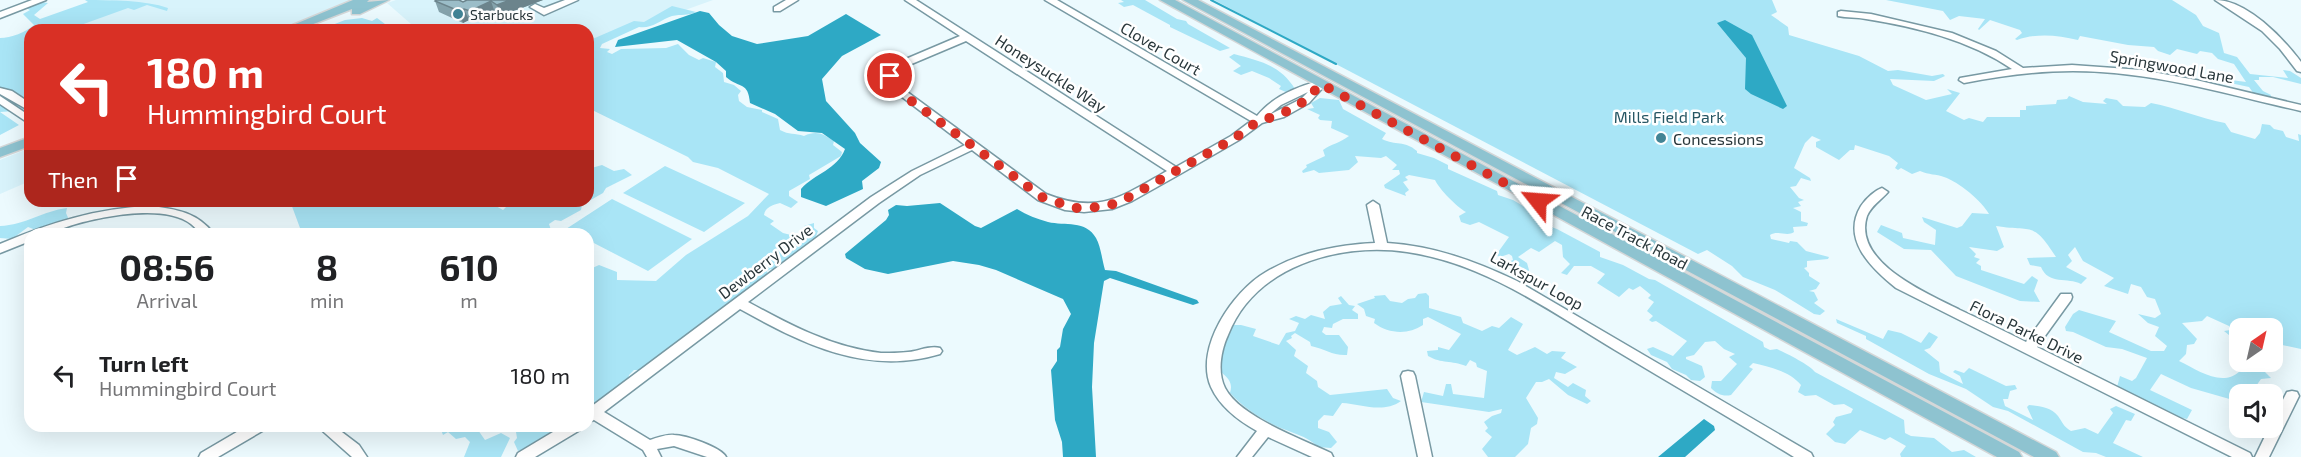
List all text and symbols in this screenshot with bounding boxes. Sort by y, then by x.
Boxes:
place label: Starbucks [470,6,533,23]
marker: Starbucks [451,7,465,21]
street label: Clover Court [1118,17,1204,79]
street label: Honeysuckle Way [992,30,1110,116]
text: 180 m [147,46,264,96]
street label: Springwood Lane [2108,46,2236,86]
icon: left [48,48,126,126]
pin [864,50,915,101]
icon: arrive [873,59,906,92]
text: Hummingbird Court [147,97,387,129]
park label: Mills Field Park [1614,107,1724,126]
place label: Concessions [1673,129,1764,148]
marker: Concessions [1654,131,1668,145]
icon: arrive [110,162,143,195]
text: Then [48,166,98,192]
position arrow [1506,169,1570,233]
street label: Race Track Road [1579,201,1691,273]
street label: Dewberry Drive [714,220,816,302]
text: 08:56 [119,245,215,288]
text: 8 [316,245,338,288]
text: 610 [439,245,499,288]
street label: Larkspur Loop [1487,247,1587,313]
text: Arrival [137,288,197,312]
text: min [310,288,344,312]
text: m [460,288,478,312]
street label: Flora Parke Drive [1967,295,2087,367]
north arrow [2229,318,2283,372]
map controls [2229,318,2283,438]
text: Turn left [99,350,188,376]
icon: left [48,359,81,392]
text: 180 m [510,362,570,388]
text: Hummingbird Court [99,376,276,400]
button: sound [2229,384,2283,438]

